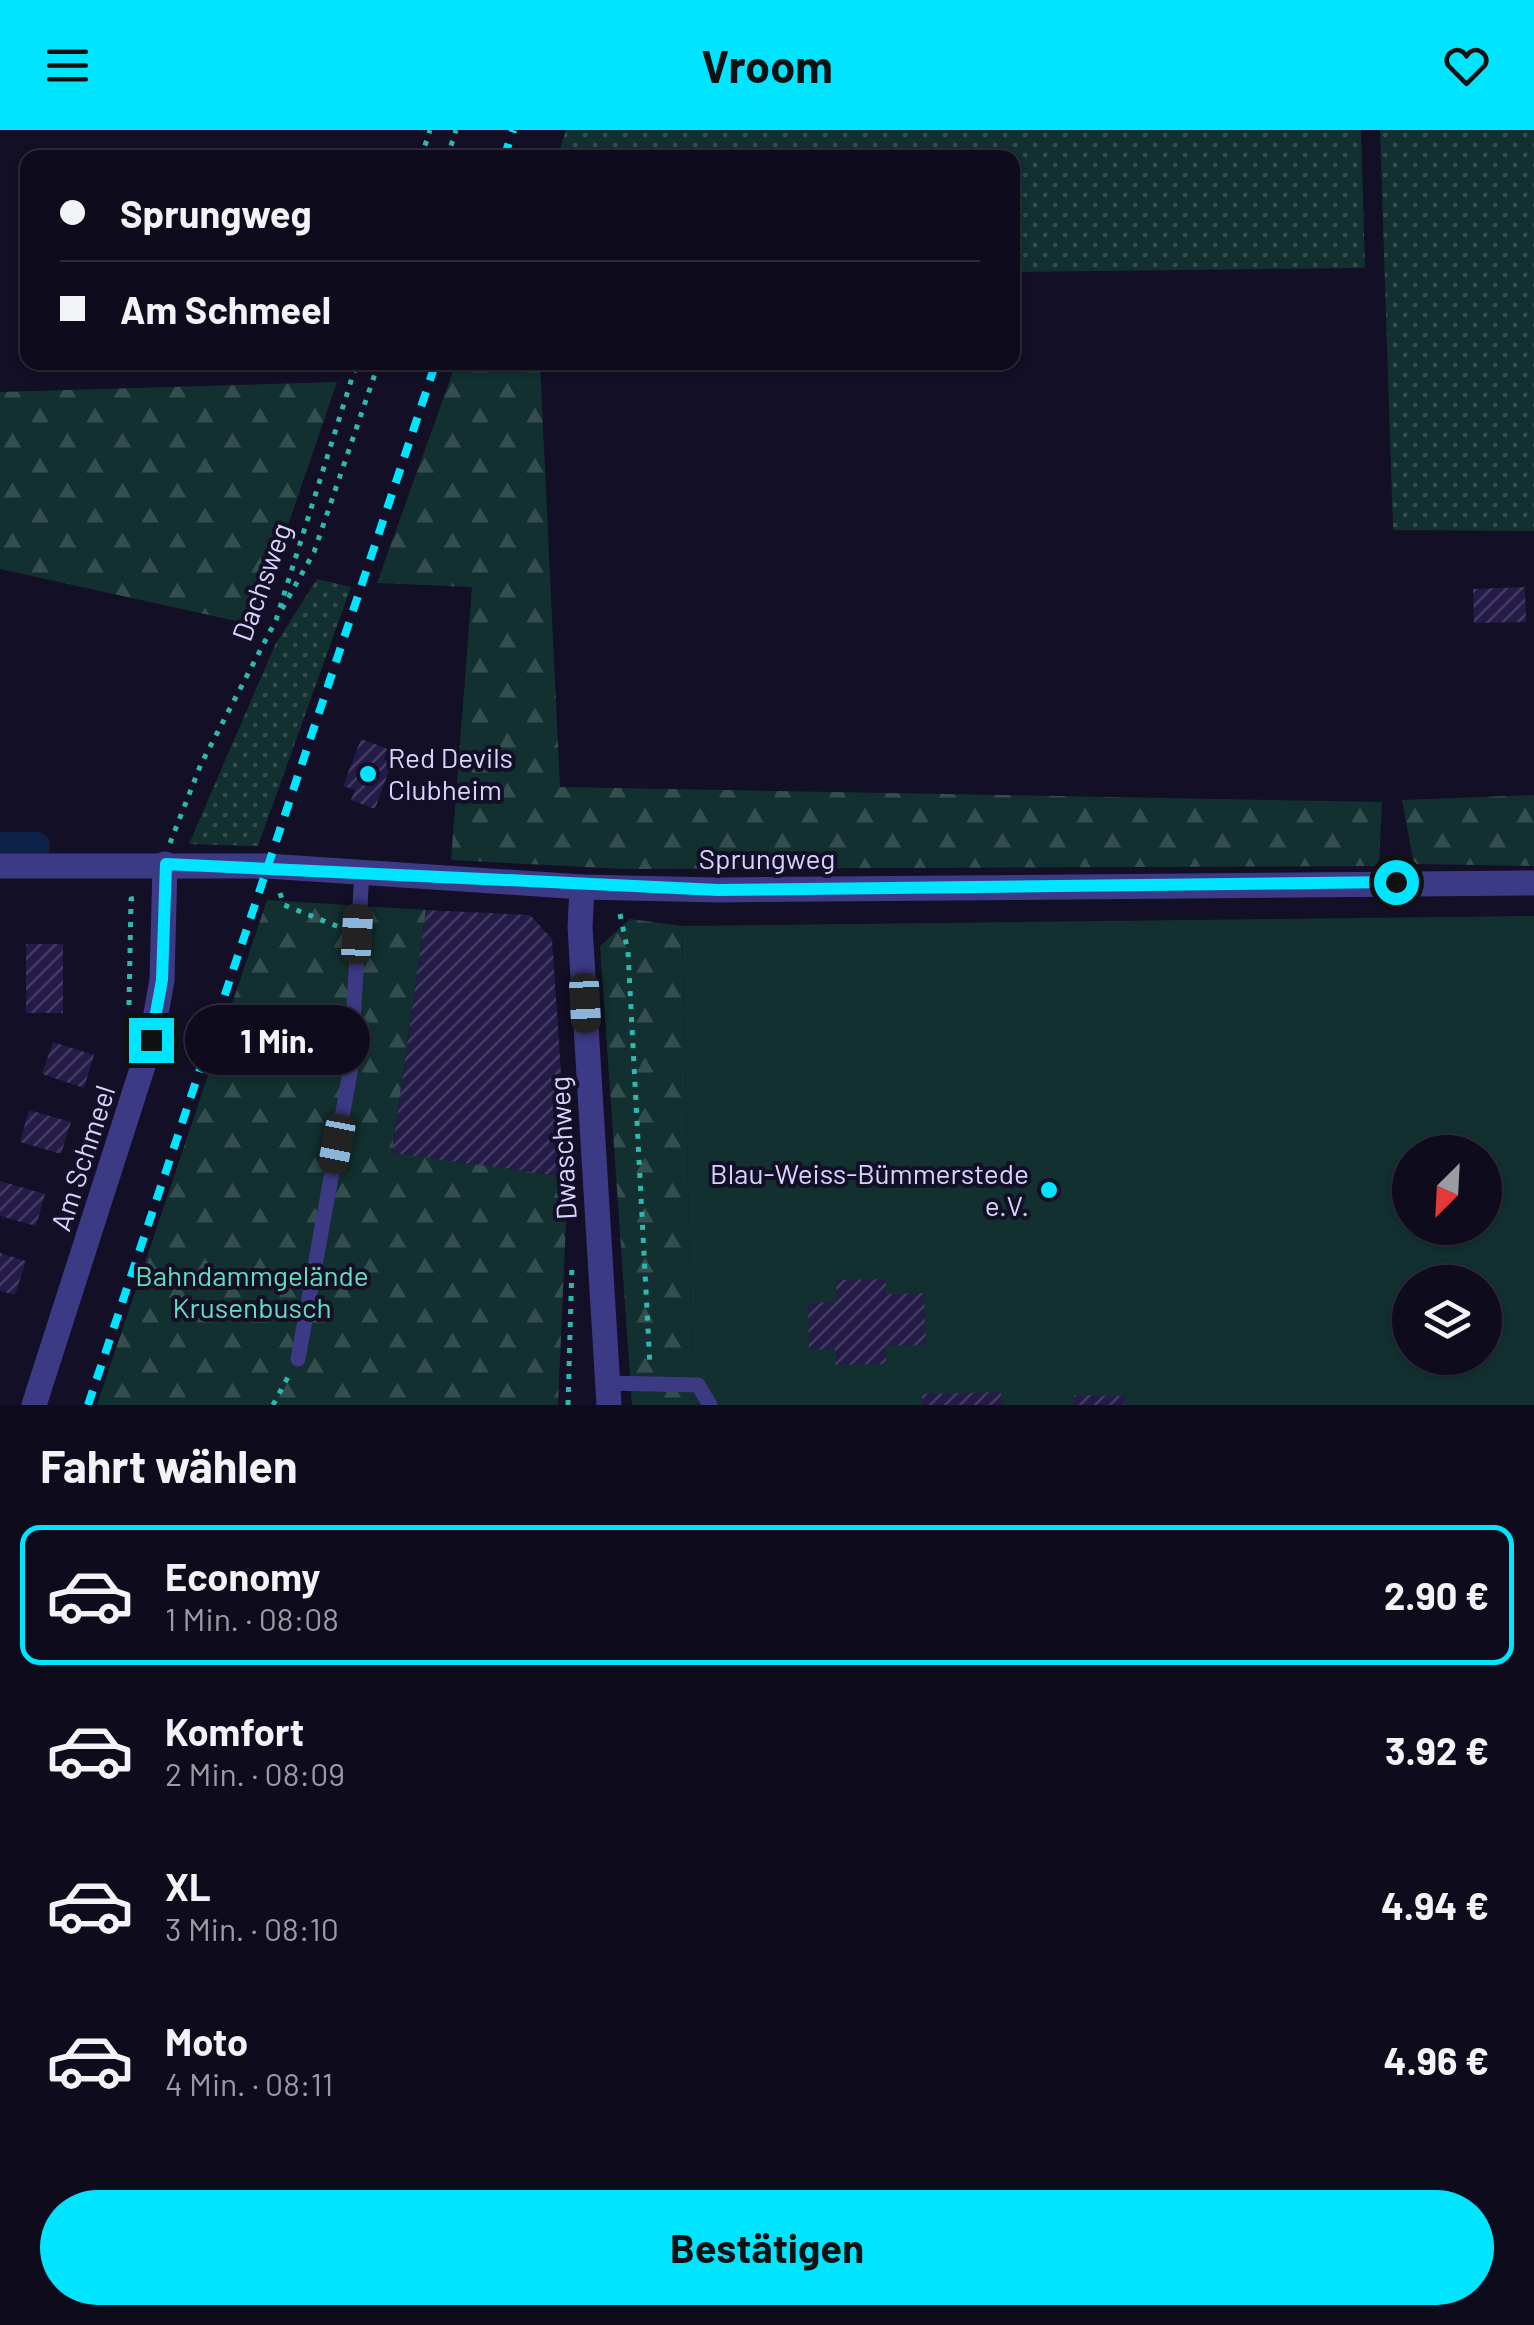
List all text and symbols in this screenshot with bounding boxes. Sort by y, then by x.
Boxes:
icon: menu [40,38,95,93]
text: Vroom [701,38,833,92]
icon: heart [1439,38,1494,93]
text: Sprungweg [120,190,312,236]
text: Am Schmeel [120,286,331,332]
street label: Dachsweg [224,518,298,645]
place label: Red Devils Clubheim [388,740,513,806]
marker: Red Devils Clubheim [357,763,379,785]
street label: Sprungweg [699,841,835,875]
route start [1374,860,1419,905]
car [340,903,374,965]
car [568,972,602,1034]
callout: 1 Min. [186,1005,371,1075]
route end [129,1018,174,1063]
text: 1 Min. [240,1021,315,1059]
street label: Dwaschweg [541,1075,583,1221]
street label: Am Schmeel [43,1081,122,1235]
car [317,1112,357,1176]
north arrow [1392,1135,1502,1245]
map controls [1392,1135,1502,1375]
place label: Blau-Weiss-Bümmerstede e.V. [710,1156,1029,1222]
marker: Blau-Weiss-Bümmerstede e.V. [1038,1179,1060,1201]
park label: Bahndammgelände Krusenbusch [135,1258,369,1324]
button: layers [1392,1265,1502,1375]
text: Fahrt wählen [40,1438,298,1492]
icon: car [45,1550,135,1640]
text: Economy [165,1553,320,1599]
text: 2.90 € [1384,1572,1489,1618]
text: 1 Min. · 08:08 [165,1599,339,1637]
icon: car [45,1705,135,1795]
text: Komfort [165,1708,304,1754]
text: 3.92 € [1385,1727,1489,1773]
text: 2 Min. · 08:09 [165,1754,345,1792]
icon: car [45,1860,135,1950]
text: XL [165,1863,211,1909]
text: 4.94 € [1381,1882,1489,1928]
text: 3 Min. · 08:10 [165,1909,339,1947]
icon: car [45,2015,135,2105]
text: Moto [165,2018,248,2064]
text: 4.96 € [1383,2037,1489,2083]
text: 4 Min. · 08:11 [165,2064,333,2102]
button: Bestätigen [40,2190,1494,2305]

